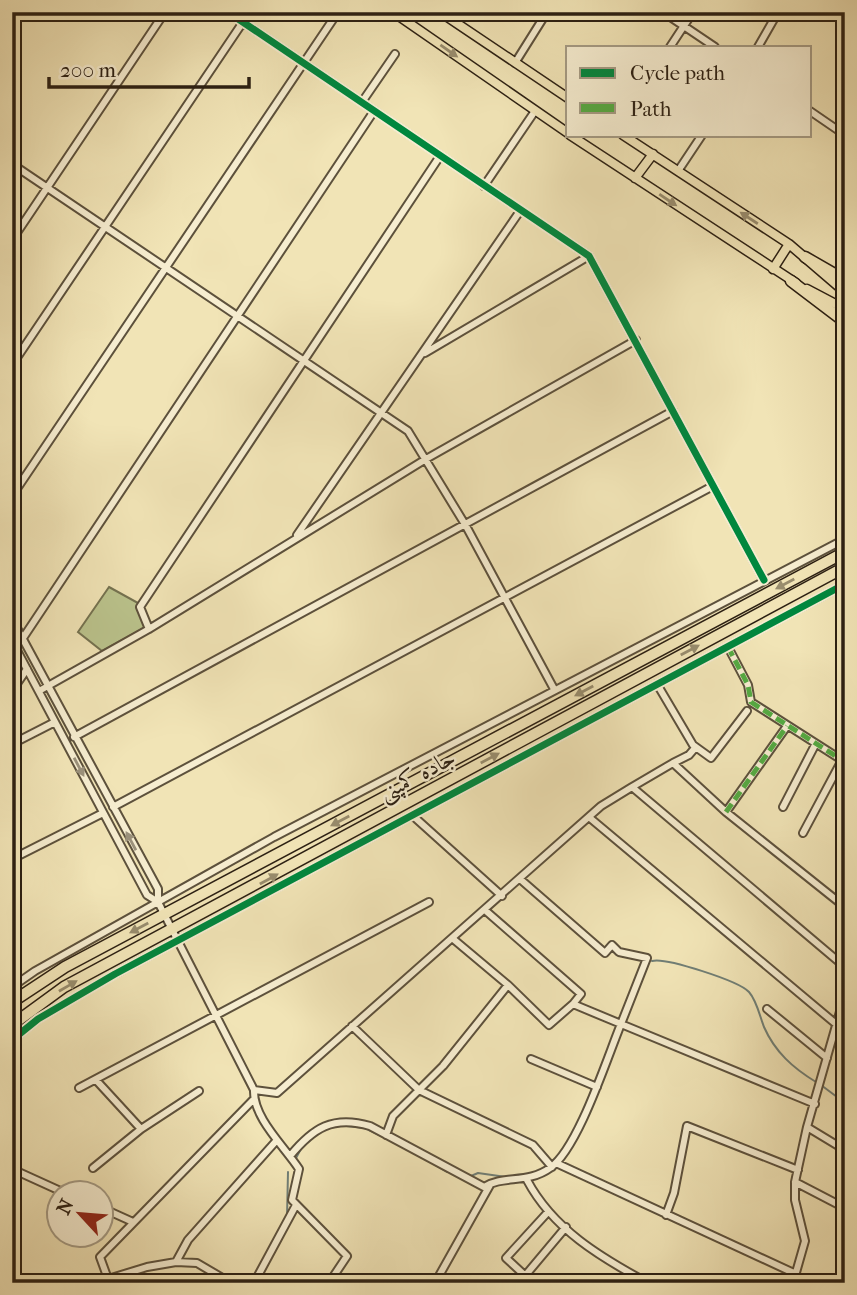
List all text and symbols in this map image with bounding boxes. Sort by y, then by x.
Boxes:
one-way arrow [440,44,458,58]
scale bar [49,46,248,90]
legend [566,46,812,136]
text: 200 m [60,58,116,82]
text: Cycle path [630,61,725,85]
text: Path [630,97,672,121]
one-way arrow [658,193,678,206]
one-way arrow [740,212,759,225]
one-way arrow [775,578,795,590]
one-way arrow [681,645,701,657]
one-way arrow [574,685,594,697]
street label: جاده کمپنی [374,744,461,808]
one-way arrow [480,752,500,763]
one-way arrow [73,757,85,777]
one-way arrow [330,815,350,827]
one-way arrow [126,830,138,850]
one-way arrow [259,873,279,885]
one-way arrow [129,922,149,934]
one-way arrow [58,980,78,992]
north arrow [46,1180,116,1250]
text: N [53,1195,79,1218]

